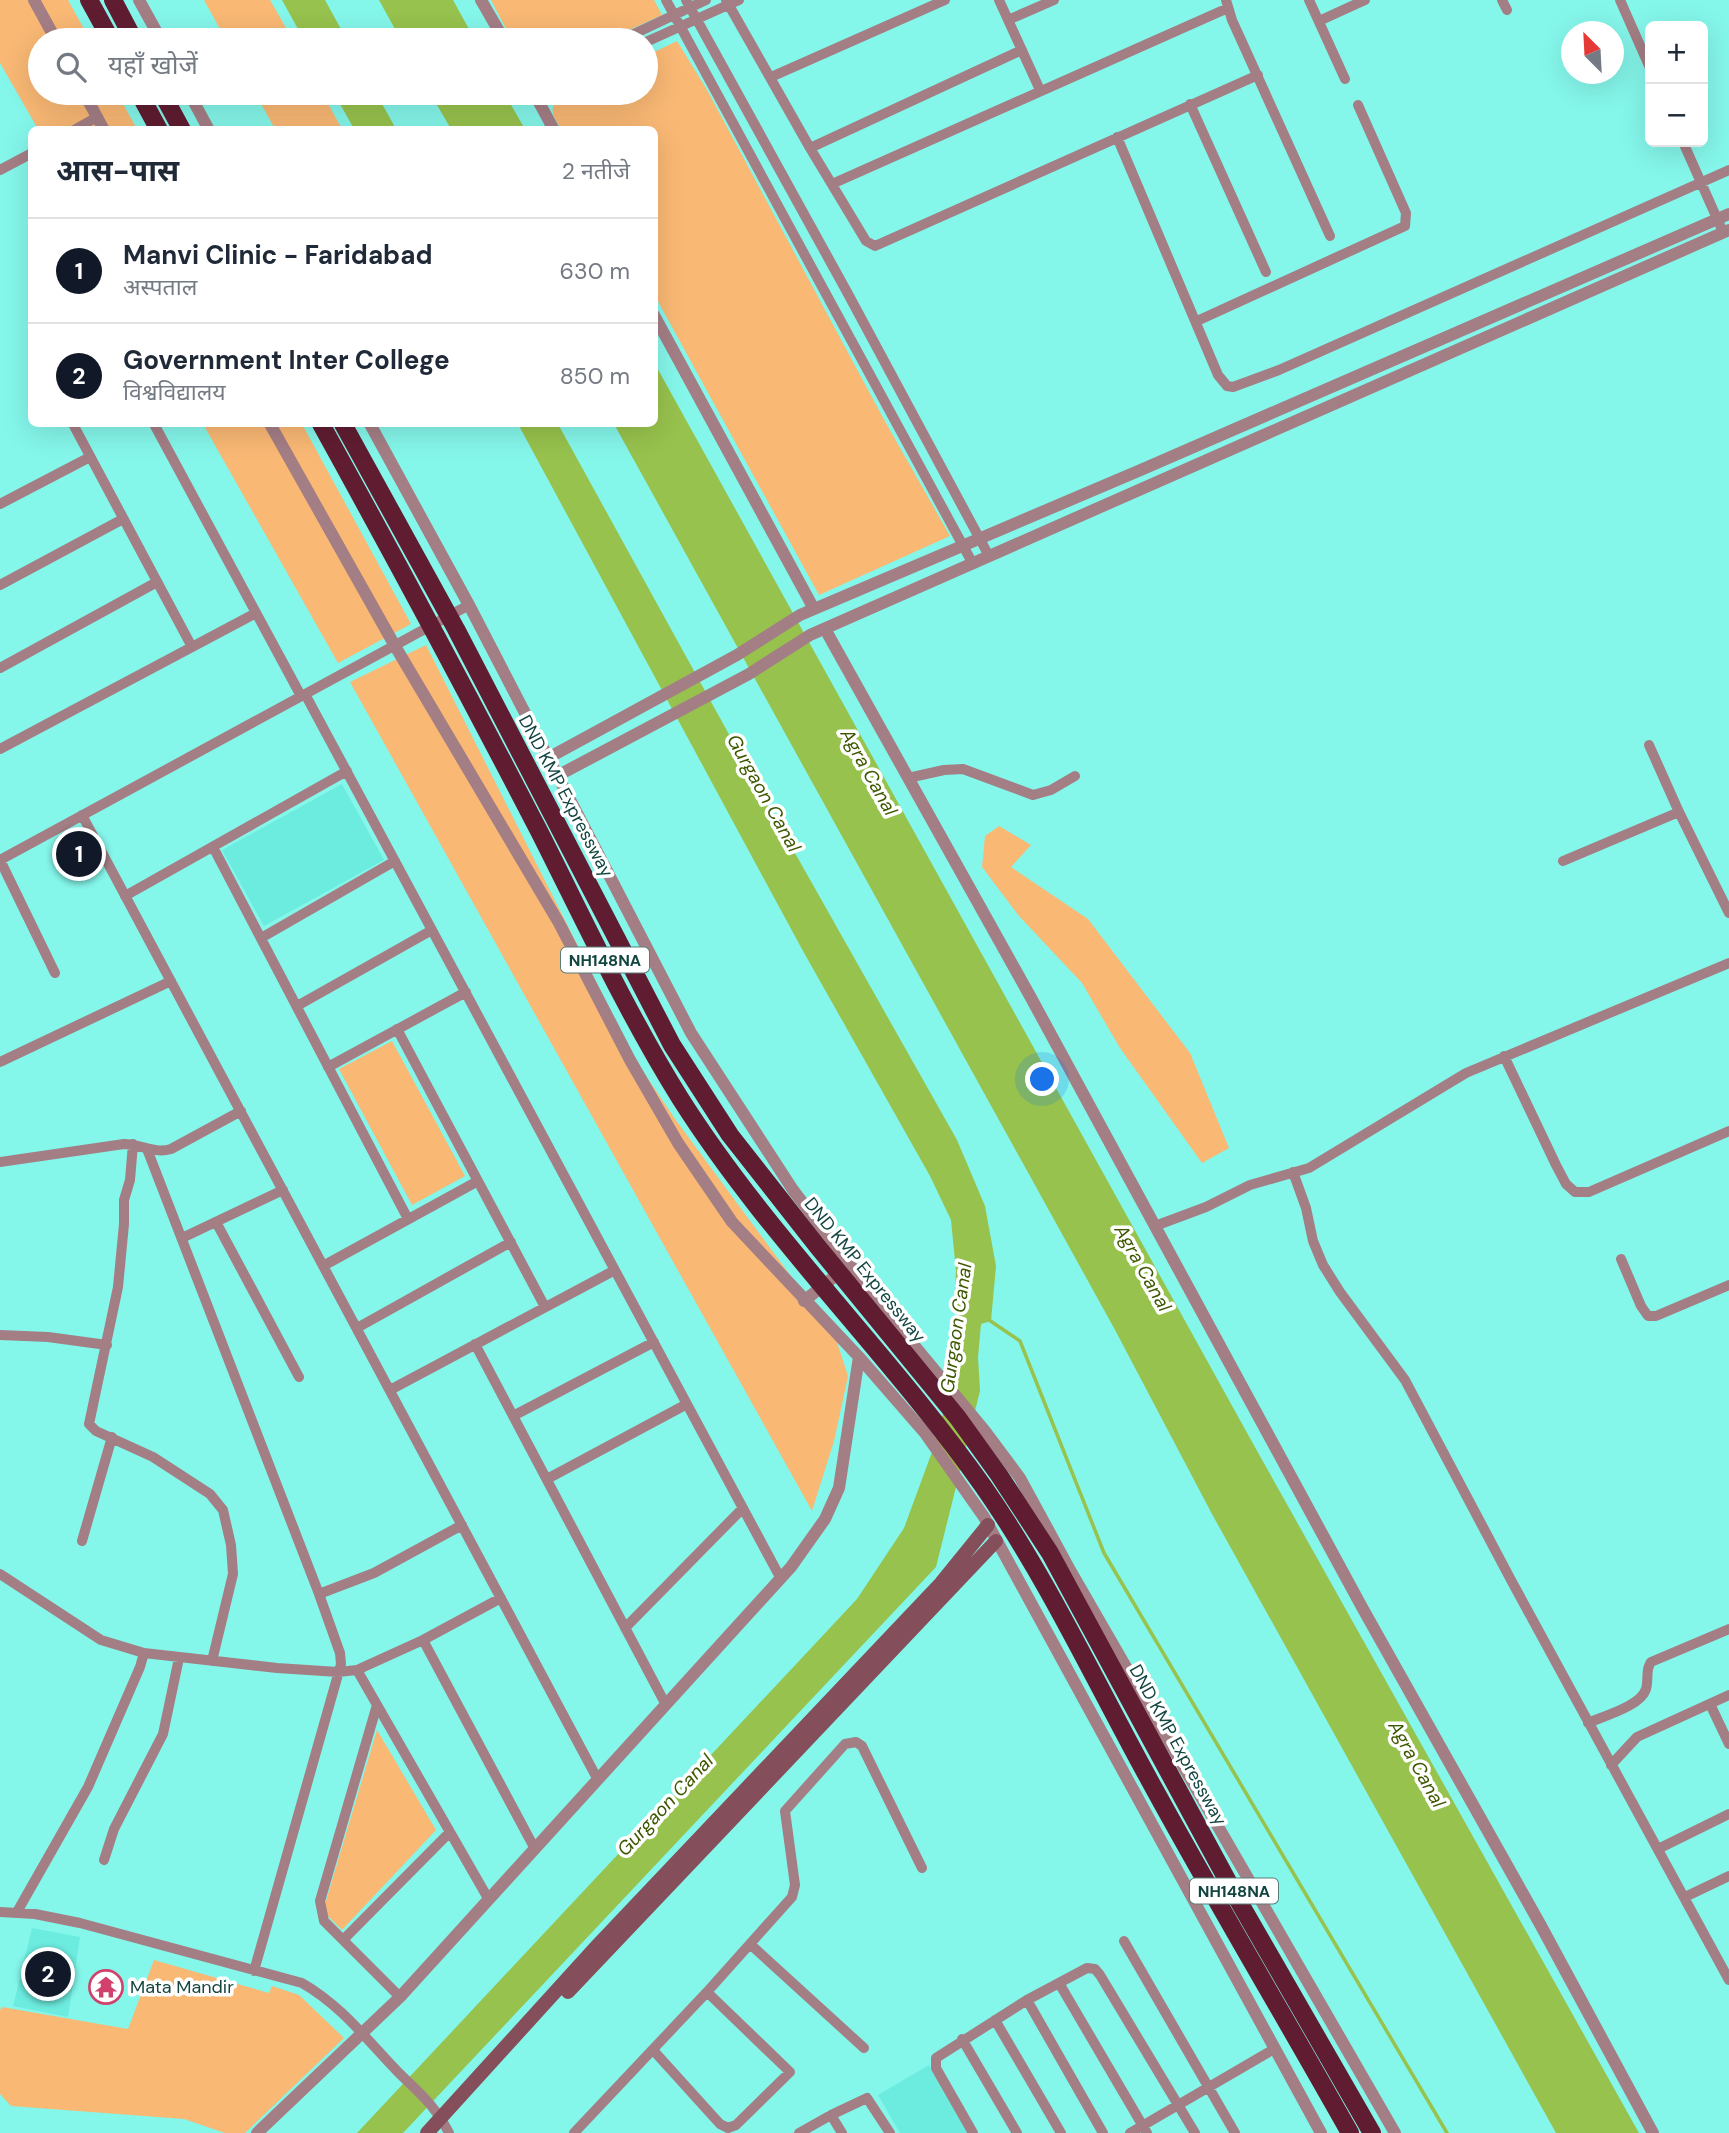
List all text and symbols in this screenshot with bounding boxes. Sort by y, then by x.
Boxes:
north arrow [1561,21,1624,84]
map controls [1645,21,1708,147]
button: + [1645,21,1708,84]
search box [28,28,658,105]
icon: search [52,48,90,86]
text: यहाँ खोजें [108,48,198,82]
button: − [1645,84,1708,147]
text: आस-पास [56,151,179,190]
text: 2 नतीजे [562,156,630,186]
text: Manvi Clinic - Faridabad [123,238,432,272]
text: 1 [75,256,83,286]
text: 630 m [560,256,630,286]
text: अस्पताल [123,272,197,302]
text: Government Inter College [123,343,450,377]
text: 2 [72,361,86,391]
text: 850 m [560,361,630,391]
text: विश्वविद्यालय [123,377,226,407]
street label: DND KMP Expressway [513,711,619,881]
water label: Agra Canal [834,723,904,821]
water label: Gurgaon Canal [721,730,807,857]
pin: 1 [56,828,102,880]
road number: NH148NA [561,948,649,972]
your location [1025,1062,1059,1096]
street label: DND KMP Expressway [799,1192,931,1348]
water label: Agra Canal [1108,1219,1178,1317]
water label: Gurgaon Canal [935,1261,978,1395]
street label: DND KMP Expressway [1124,1660,1232,1830]
water label: Agra Canal [1382,1715,1452,1813]
water label: Gurgaon Canal [611,1748,719,1861]
road number: NH148NA [1190,1879,1278,1904]
pin: 2 [25,1948,71,2000]
temple icon: Mata Mandir [87,1968,125,2006]
place label: Mata Mandir [130,1975,234,1999]

